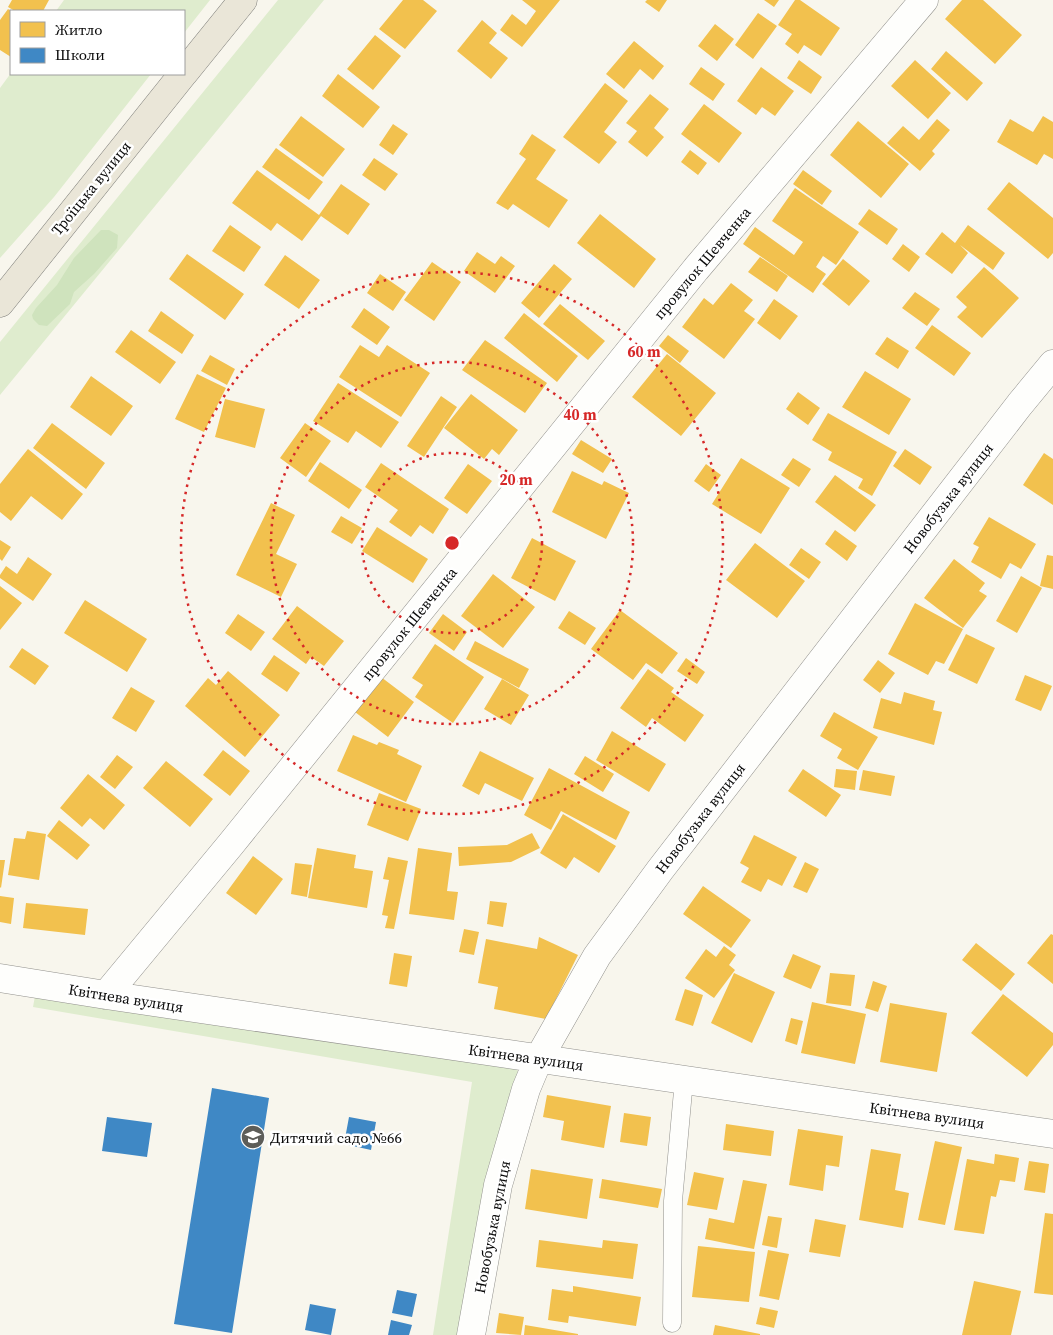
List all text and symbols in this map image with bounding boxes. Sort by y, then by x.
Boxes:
legend [10,10,185,75]
text: Житло [55,19,103,40]
text: Школи [55,44,105,65]
street label: Троїцька вулиця [46,136,136,240]
street label: провулок Шевченка [649,202,756,324]
text: 60 m [627,341,661,362]
text: 40 m [563,404,597,425]
street label: Новобузька вулиця [898,438,998,558]
text: 20 m [499,469,533,490]
centre of rings [443,534,461,552]
street label: провулок Шевченка [356,562,462,685]
street label: Новобузька вулиця [650,758,750,878]
street label: Квітнева вулиця [67,979,185,1017]
street label: Квітнева вулиця [467,1039,585,1075]
street label: Квітнева вулиця [868,1097,986,1133]
school or university icon: Дитячий садо №66 [240,1124,266,1150]
place label: Дитячий садо №66 [270,1127,402,1148]
street label: Новобузька вулиця [469,1159,515,1295]

